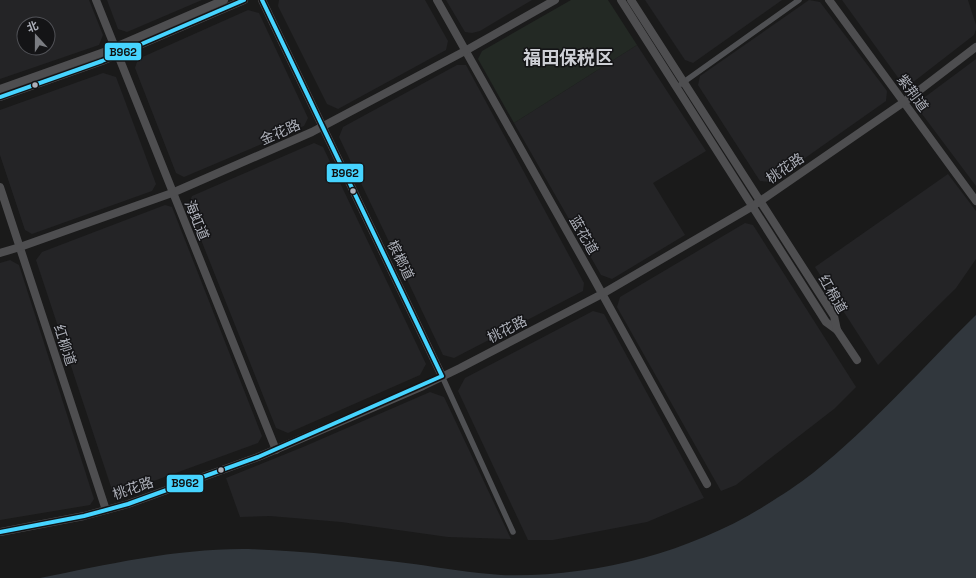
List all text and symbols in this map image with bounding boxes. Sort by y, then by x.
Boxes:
north arrow [16,16,56,56]
text: 北 [25,18,40,35]
line badge: B962 [104,42,142,61]
text: B962 [109,45,137,59]
district label: 福田保税区 [523,46,613,69]
street label: 紫荆道 [893,71,933,115]
unlabelled marker [30,80,40,90]
street label: 金花路 [257,115,303,149]
street label: 桃花路 [763,149,807,187]
line badge: B962 [326,163,364,183]
text: B962 [331,166,359,180]
unlabelled marker [348,186,358,196]
street label: 海虹道 [181,197,213,243]
street label: 蓝花道 [566,212,602,258]
street label: 槟榔道 [384,237,418,283]
street label: 红棉道 [815,271,851,317]
street label: 桃花路 [484,311,530,347]
street label: 红柳道 [50,322,80,368]
unlabelled marker [216,465,226,475]
street label: 桃花路 [110,473,156,503]
line badge: B962 [166,474,204,493]
text: B962 [171,476,199,490]

